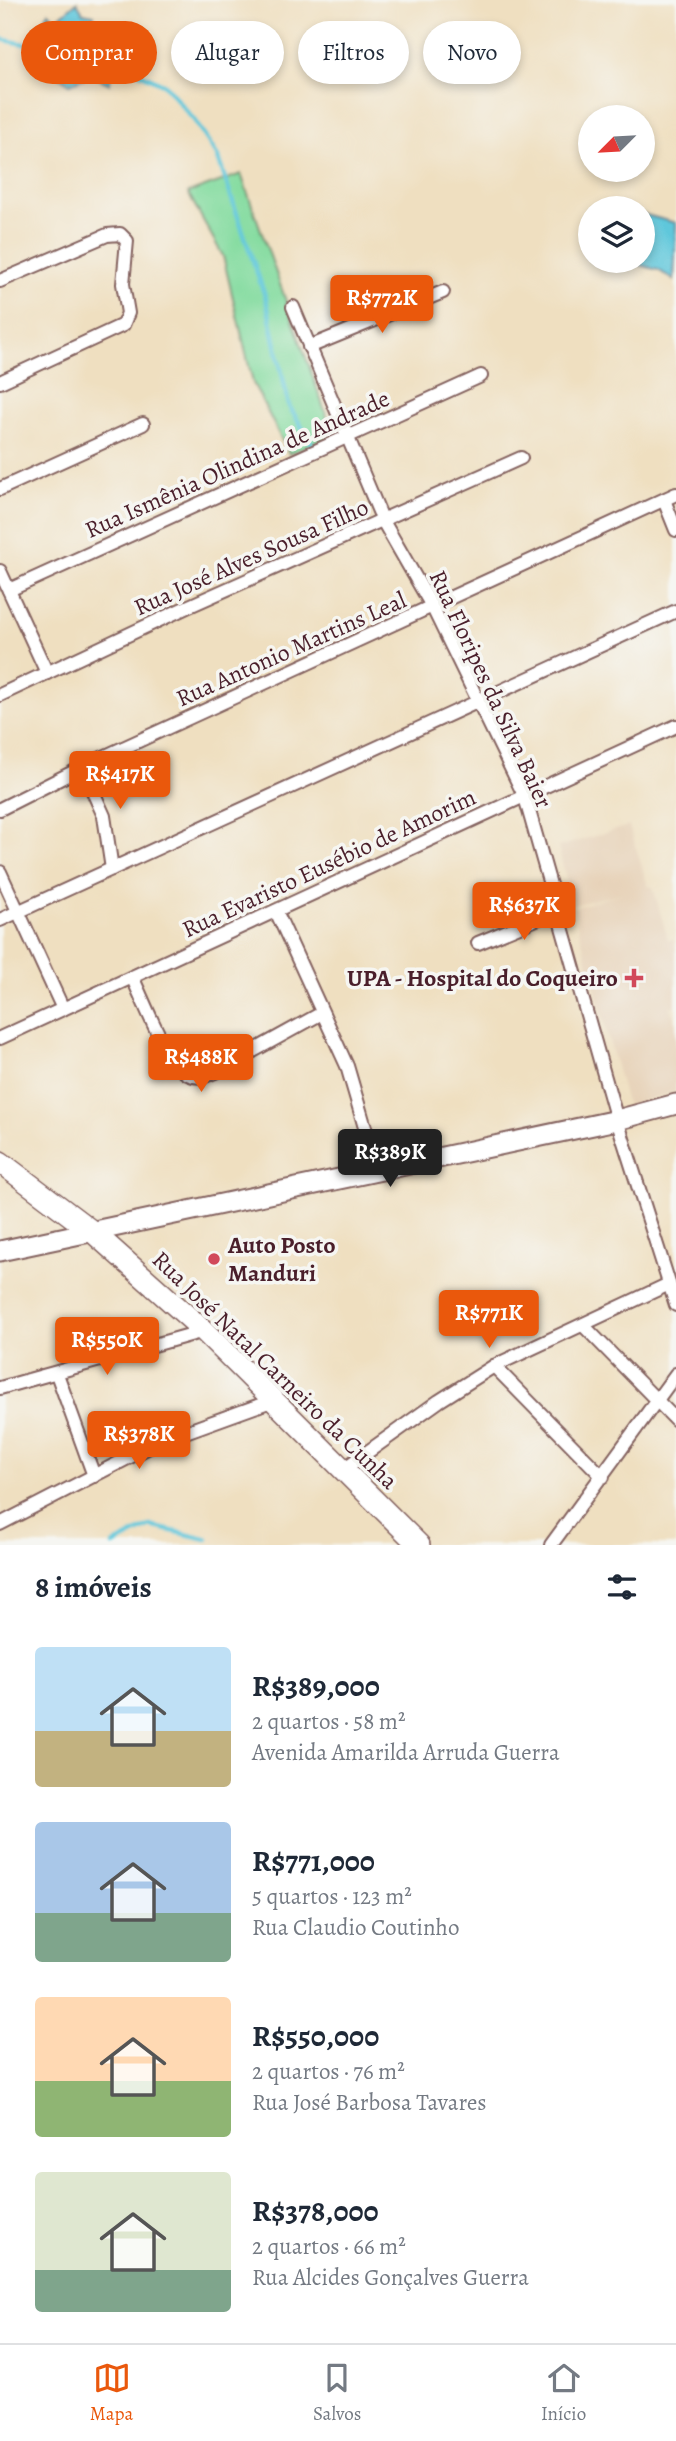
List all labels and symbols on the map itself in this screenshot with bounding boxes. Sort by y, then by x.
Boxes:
north arrow [578,105,654,182]
pin: R$772K [325,276,439,335]
street label: Rua Ismênia Olindina de Andrade [80,382,394,546]
street label: Rua José Alves Sousa Filho [129,491,373,623]
street label: Rua Floripes da Silva Baier [422,565,560,813]
street label: Rua Antonio Martins Leal [171,584,411,714]
pin: R$417K [63,752,177,811]
street label: Rua Evaristo Eusébio de Amorim [177,781,481,945]
pin: R$637K [467,883,581,942]
place label: UPA - Hospital do Coqueiro [347,962,618,994]
marker: UPA - Hospital do Coqueiro [624,968,644,988]
pin: R$488K [144,1034,258,1094]
pin: R$389K [333,1130,447,1189]
place label: Auto Posto Manduri [227,1229,336,1289]
street label: Rua José Natal Carneiro da Cunha [145,1244,405,1497]
marker: Auto Posto Manduri [206,1251,222,1267]
pin: R$771K [432,1290,546,1350]
pin: R$550K [50,1318,164,1377]
pin: R$378K [82,1412,196,1471]

